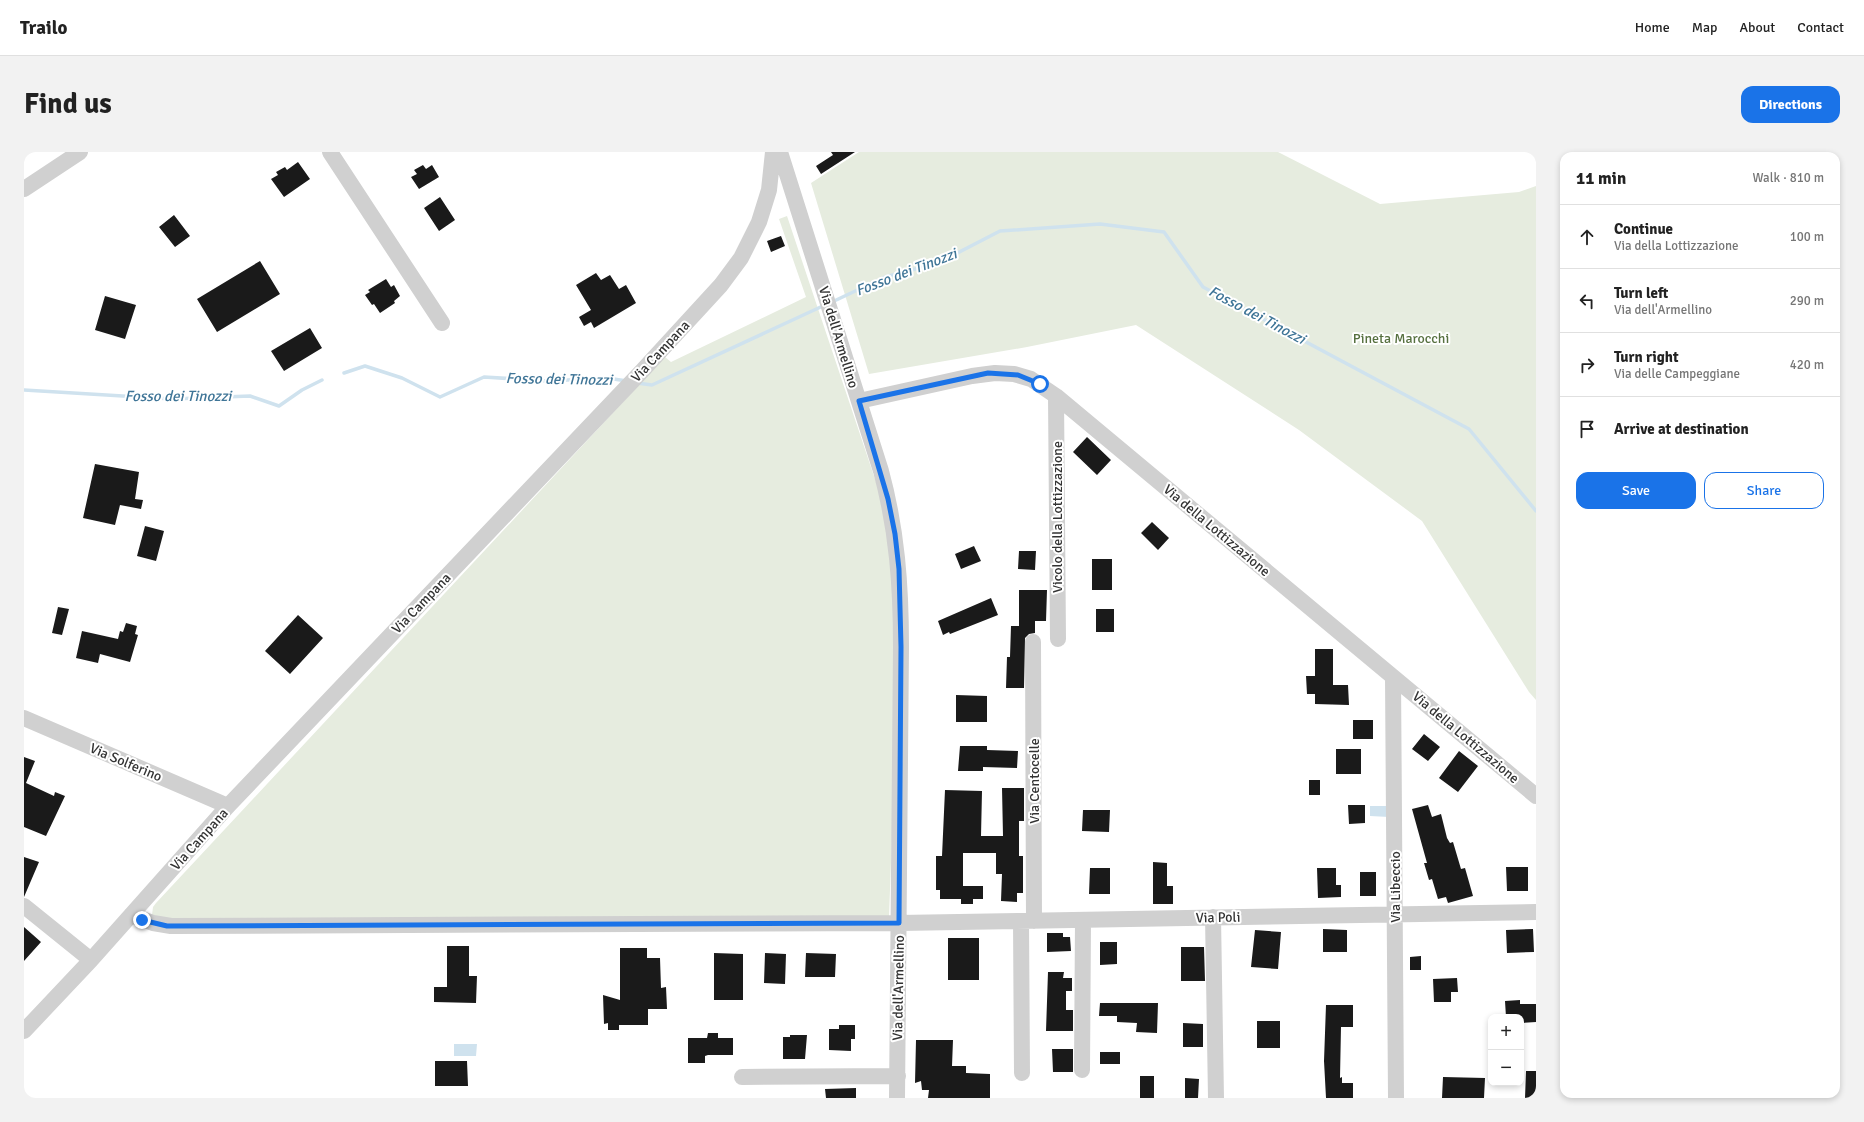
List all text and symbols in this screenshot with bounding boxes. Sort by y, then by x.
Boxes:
text: Trailo [20,16,67,40]
text: Home [1635,19,1670,36]
text: Map [1692,19,1717,36]
text: About [1739,19,1775,36]
text: Contact [1797,19,1844,36]
button: Directions [1741,86,1840,123]
text: Find us [24,87,112,121]
text: 11 min [1576,168,1626,189]
text: Walk · 810 m [1753,170,1824,186]
text: Continue [1614,220,1673,238]
icon: ahead [1576,226,1598,248]
text: 100 m [1790,229,1824,245]
text: Via della Lottizzazione [1614,238,1739,254]
water label: Fosso dei Tinozzi [853,244,961,300]
water label: Fosso dei Tinozzi [1206,282,1310,349]
street label: Via dell'Armellino [815,284,862,390]
text: Turn left [1614,284,1668,302]
icon: left [1576,290,1598,312]
text: 290 m [1790,293,1824,309]
text: Via dell'Armellino [1614,302,1712,318]
street label: Via Campana [628,317,693,386]
park label: Pineta Marocchi [1353,330,1449,347]
text: Turn right [1614,348,1679,366]
icon: right [1576,354,1598,376]
text: 420 m [1790,357,1824,373]
text: Via delle Campeggiane [1614,366,1740,382]
water label: Fosso dei Tinozzi [505,369,615,389]
route start [1031,375,1049,393]
water label: Fosso dei Tinozzi [125,387,233,405]
icon: arrive [1576,418,1598,440]
text: Arrive at destination [1614,420,1749,438]
street label: Vicolo della Lottizzazione [1049,441,1066,593]
button: Save [1576,472,1696,509]
button: Share [1704,472,1824,509]
street label: Via della Lottizzazione [1160,481,1274,580]
street label: Via Campana [388,569,455,637]
street label: Via della Lottizzazione [1409,688,1523,787]
street label: Via Centocelle [1026,738,1043,824]
street label: Via Solferino [87,740,164,785]
street label: Via Campana [167,805,232,874]
street label: Via Libeccio [1387,851,1404,923]
street label: Via Poli [1196,909,1241,926]
route end [133,911,151,929]
street label: Via dell'Armellino [889,935,908,1041]
map controls [1488,1014,1524,1086]
button: + [1488,1014,1524,1050]
button: − [1488,1050,1524,1086]

